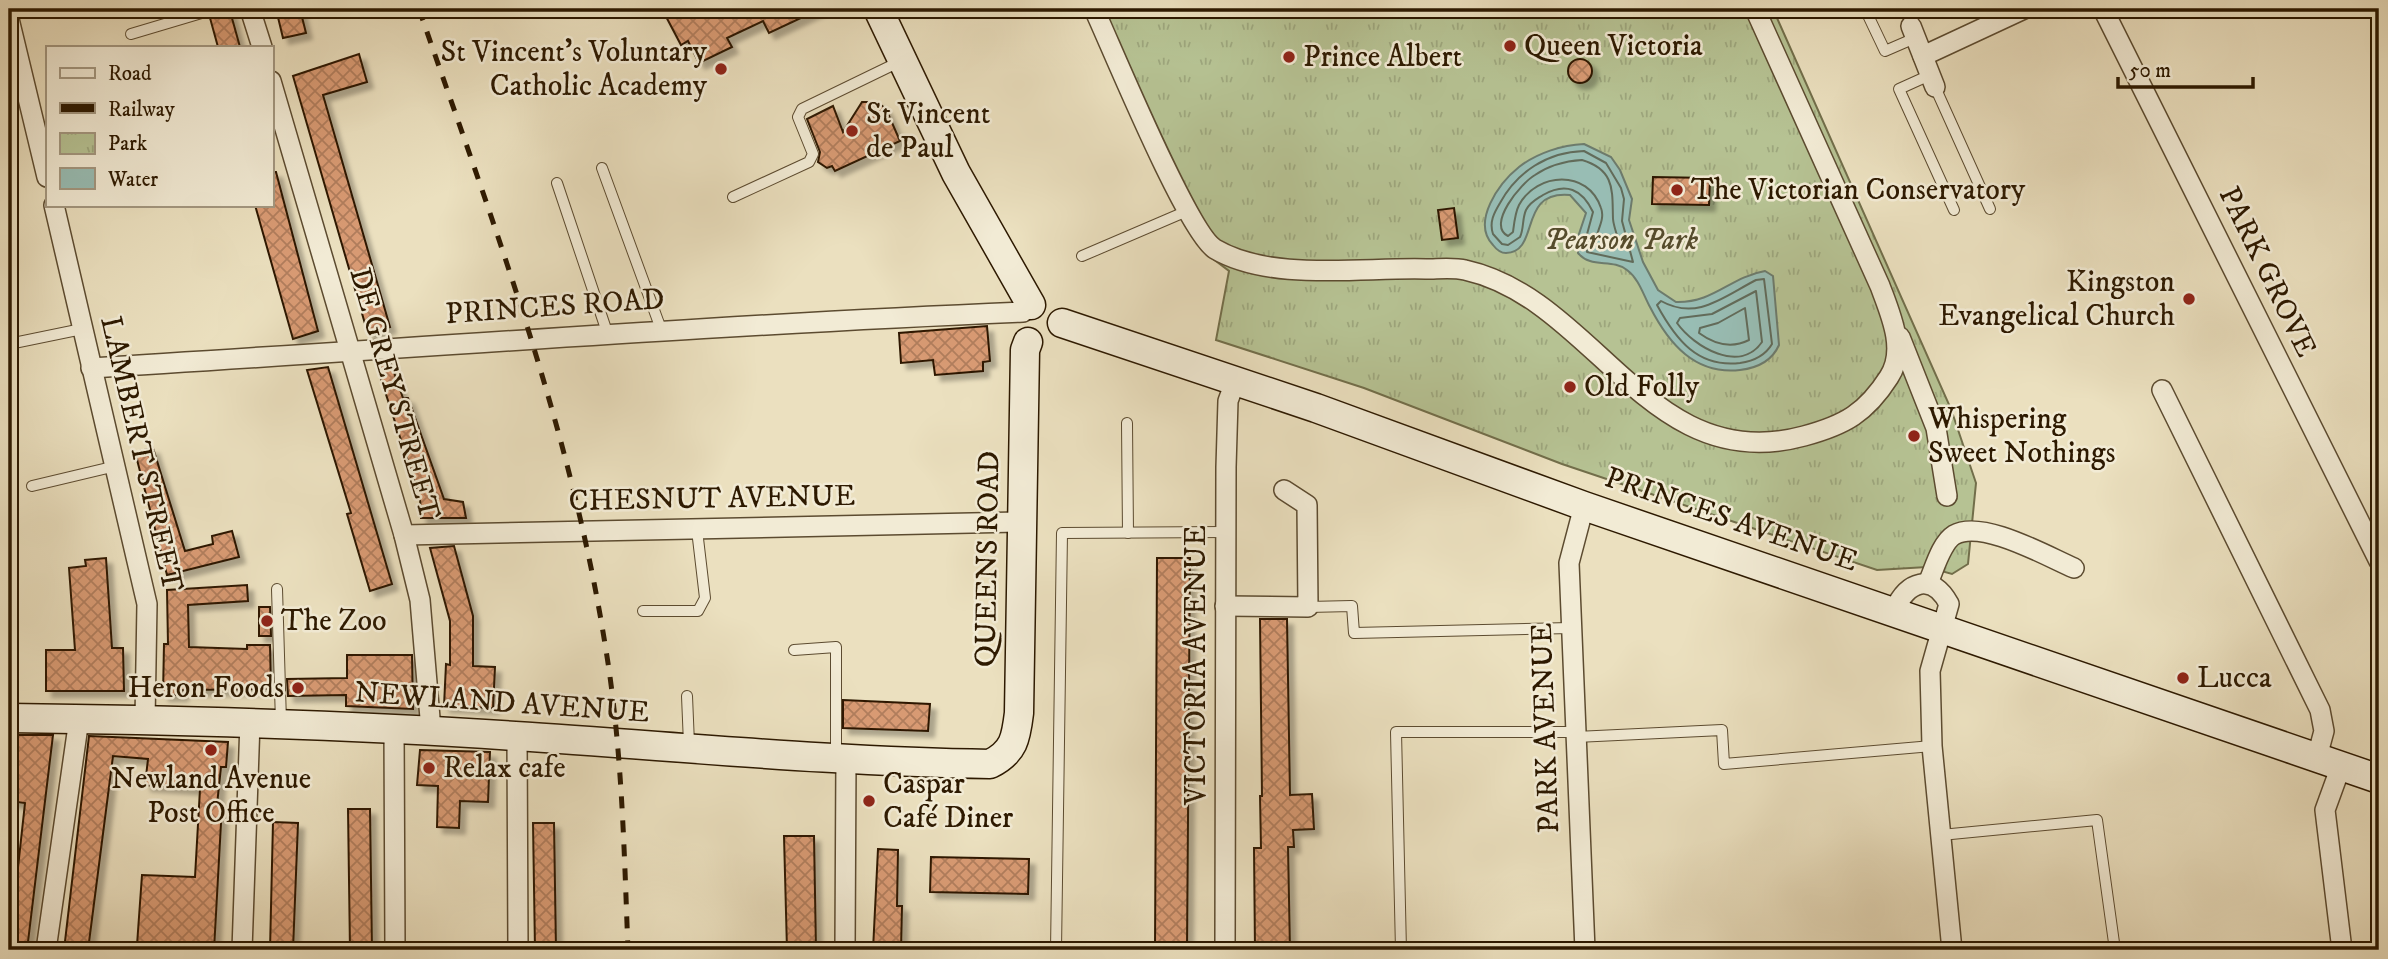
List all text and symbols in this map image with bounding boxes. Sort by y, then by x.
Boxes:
place label: Queen Victoria [1524,28,1703,65]
place label: St Vincent's Voluntary Catholic Academy [440,34,708,105]
marker: Queen Victoria [1502,38,1518,54]
place label: Prince Albert [1303,39,1462,76]
legend [46,46,273,206]
scale bar [2118,46,2253,90]
marker: Prince Albert [1281,49,1297,65]
text: 50 m [2129,58,2171,84]
text: Road [108,61,152,87]
marker: St Vincent's Voluntary Catholic Academy [713,61,729,77]
place label: St Vincent de Paul [866,96,990,167]
text: Railway [108,97,176,123]
marker: St Vincent de Paul [844,123,860,139]
text: Park [108,131,148,157]
text: Water [107,167,158,193]
place label: The Victorian Conservatory [1691,172,2026,209]
street label: PARK GROVE [2210,181,2324,363]
marker: The Victorian Conservatory [1669,182,1685,198]
park label: Pearson Park [1544,222,1698,259]
street label: DE GREY STREET [340,264,448,525]
place label: Kingston Evangelical Church [1938,264,2175,335]
street label: PRINCES ROAD [444,281,666,333]
marker: Kingston Evangelical Church [2181,291,2197,307]
street label: LAMBERT STREET [91,313,191,596]
place label: Old Folly [1584,369,1700,406]
marker: Old Folly [1562,379,1578,395]
place label: Whispering Sweet Nothings [1927,401,2116,472]
marker: Whispering Sweet Nothings [1906,428,1922,444]
street label: QUEENS ROAD [968,450,1008,668]
street label: PRINCES AVENUE [1600,459,1862,581]
street label: CHESNUT AVENUE [568,478,856,520]
street label: VICTORIA AVENUE [1178,525,1215,806]
place label: The Zoo [281,603,387,640]
marker: The Zoo [259,613,275,629]
street label: PARK AVENUE [1524,622,1568,834]
place label: Lucca [2197,660,2272,697]
place label: Heron Foods [127,670,284,707]
marker: Lucca [2175,670,2191,686]
street label: NEWLAND AVENUE [353,674,651,732]
marker: Heron Foods [290,680,306,696]
marker: Newland Avenue Post Office [203,742,219,758]
place label: Relax cafe [443,750,566,787]
marker: Relax cafe [421,760,437,776]
place label: Newland Avenue Post Office [111,761,311,832]
place label: Caspar Café Diner [883,766,1013,837]
marker: Caspar Café Diner [861,793,877,809]

